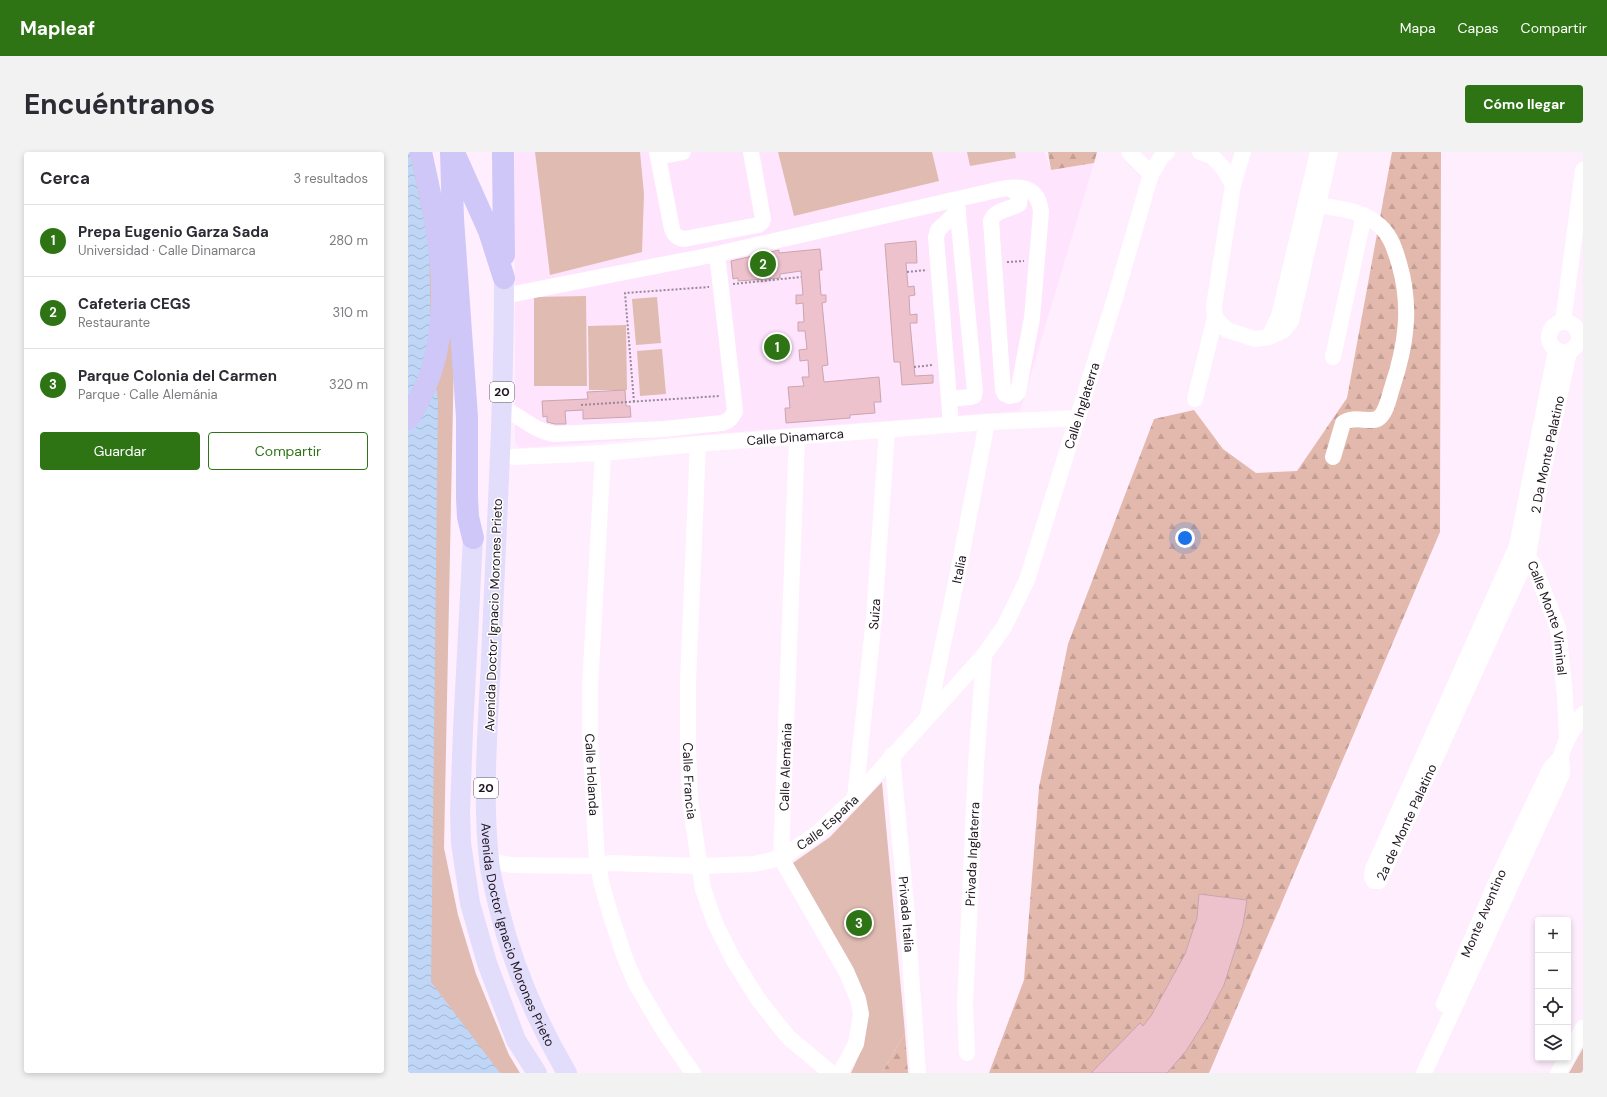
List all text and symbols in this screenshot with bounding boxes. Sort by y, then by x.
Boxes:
text: Mapleaf [20,16,95,41]
text: Mapa [1400,19,1436,37]
text: Capas [1458,19,1499,37]
text: Compartir [1521,19,1587,37]
button: Cómo llegar [1465,85,1583,123]
text: Encuéntranos [24,86,215,123]
text: Cerca [40,167,90,189]
text: 3 resultados [293,170,368,187]
text: Prepa Eugenio Garza Sada [78,222,269,242]
text: 1 [51,232,55,249]
text: 280 m [329,232,368,249]
text: Universidad · Calle Dinamarca [78,242,256,259]
pin: 2 [750,249,776,279]
text: Cafeteria CEGS [78,294,191,314]
text: 2 [49,304,57,321]
text: 310 m [333,304,368,321]
text: Restaurante [78,314,150,331]
pin: 1 [764,332,790,362]
street label: Calle Inglaterra [1060,360,1103,451]
text: Parque Colonia del Carmen [78,366,277,386]
text: 3 [49,376,57,393]
text: 320 m [329,376,368,393]
road number: 20 [490,382,514,402]
text: Parque · Calle Alemánia [78,386,218,403]
street label: 2 Da Monte Palatino [1527,394,1568,515]
street label: Calle Dinamarca [746,425,844,449]
button: Guardar [40,432,200,470]
button: Compartir [208,432,368,470]
street label: Avenida Doctor Ignacio Morones Prieto [481,498,506,732]
your location [1175,528,1195,548]
street label: Italia [948,554,970,585]
street label: Calle Monte Viminal [1524,558,1571,676]
street label: Suiza [865,598,884,630]
street label: Calle Alemánia [775,723,796,811]
street label: Calle Holanda [581,733,602,816]
street label: Calle Francia [679,742,701,820]
street label: 2a de Monte Palatino [1373,761,1441,883]
road number: 20 [474,778,498,798]
street label: Calle España [793,791,862,854]
street label: Privada Inglaterra [962,802,983,907]
street label: Avenida Doctor Ignacio Morones Prieto [477,822,559,1050]
street label: Monte Aventino [1457,866,1510,960]
street label: Privada Italia [894,876,918,953]
pin: 3 [846,908,872,938]
map controls [1535,917,1571,1061]
button: + [1535,917,1571,953]
button: − [1535,953,1571,989]
button: locate [1535,989,1571,1025]
button: layers [1535,1025,1571,1061]

